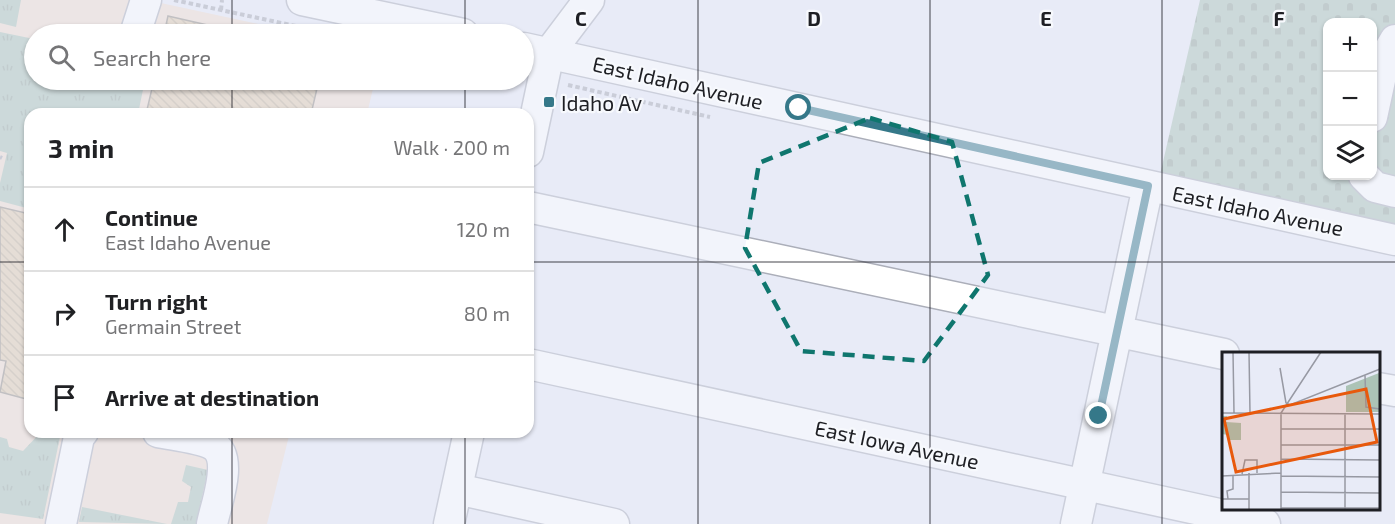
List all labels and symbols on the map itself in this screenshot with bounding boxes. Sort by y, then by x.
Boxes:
text: C [575,6,587,30]
text: D [807,6,821,30]
text: E [1040,6,1052,30]
text: F [1273,6,1285,30]
street label: East Idaho Avenue [590,50,766,114]
place label: Idaho Av [561,89,643,115]
route start [785,94,811,120]
marker: Idaho Av [542,95,556,109]
street label: East Idaho Avenue [1170,180,1346,240]
inset map [1222,352,1380,509]
route end [1085,402,1111,428]
street label: East Iowa Avenue [813,414,981,474]

